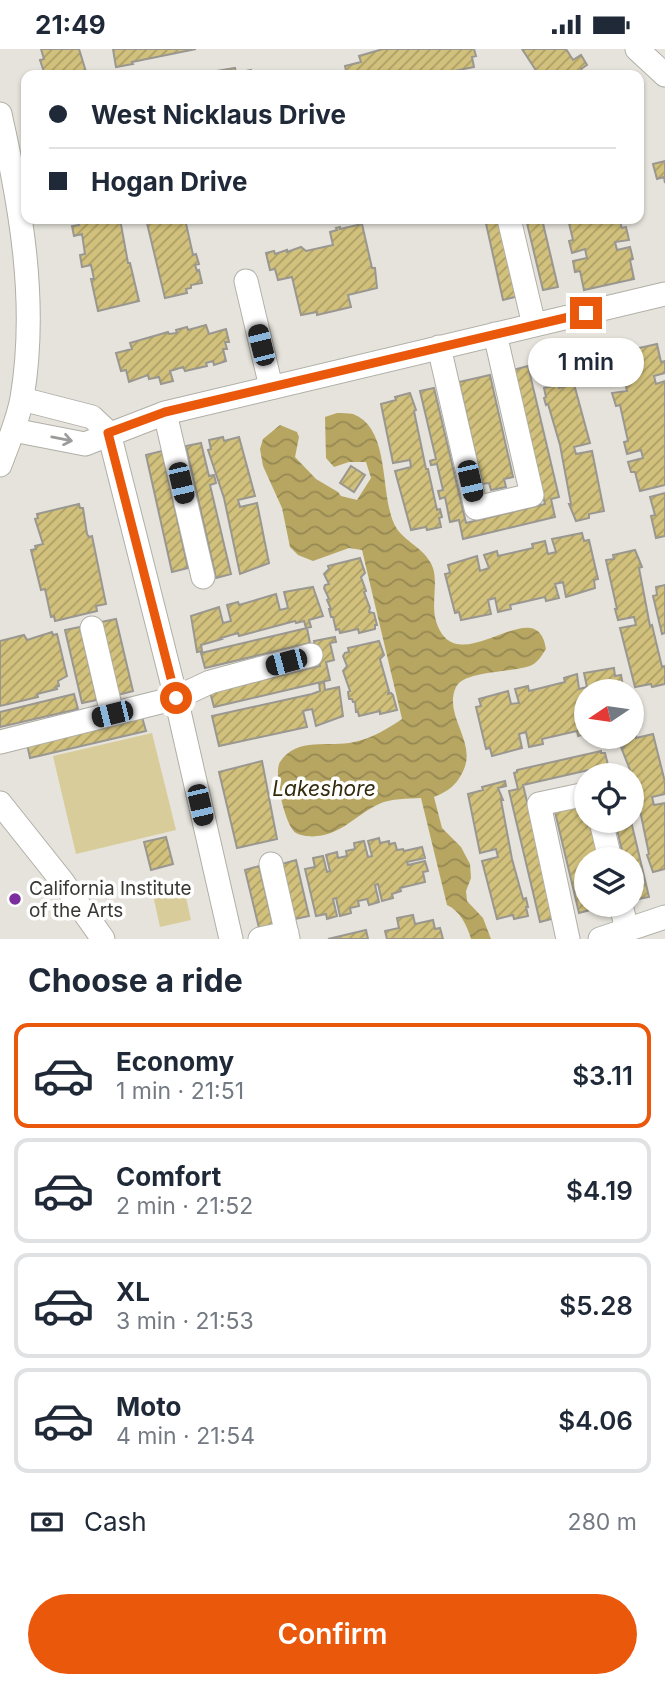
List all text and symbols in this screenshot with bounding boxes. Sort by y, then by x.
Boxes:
text: 21:49 [35,9,106,40]
text: West Nicklaus Drive [91,99,346,130]
text: Hogan Drive [91,166,247,197]
route end [570,297,602,329]
car [246,322,277,368]
callout: 1 min [528,337,644,387]
text: 1 min [558,348,614,376]
one-way arrow [50,433,72,447]
car [456,458,485,504]
car [167,460,196,506]
car [263,646,310,678]
north arrow [574,679,644,749]
map controls [574,679,644,917]
route start [160,682,192,714]
car [90,699,135,729]
button: locate [574,763,644,833]
water label: Lakeshore [272,776,376,801]
car [186,782,215,828]
button: layers [574,847,644,917]
place label: California Institute of the Arts [29,877,192,922]
marker: California Institute of the Arts [7,891,23,907]
text: Choose a ride [28,961,243,1000]
icon: car [32,1044,95,1107]
text: Economy [116,1046,234,1077]
text: $3.11 [572,1060,633,1091]
text: 1 min · 21:51 [116,1077,244,1105]
icon: car [32,1159,95,1222]
text: Comfort [116,1161,221,1192]
text: $4.19 [566,1175,633,1206]
text: 2 min · 21:52 [116,1192,253,1220]
icon: car [32,1274,95,1337]
text: XL [116,1276,150,1307]
text: $5.28 [559,1290,633,1321]
text: 3 min · 21:53 [116,1307,254,1335]
icon: car [32,1389,95,1452]
text: Moto [116,1391,181,1422]
text: $4.06 [558,1405,633,1436]
text: 4 min · 21:54 [116,1422,255,1450]
icon: cash [28,1503,66,1541]
text: Cash [84,1506,147,1537]
text: 280 m [568,1508,637,1536]
button: Confirm [28,1594,637,1674]

